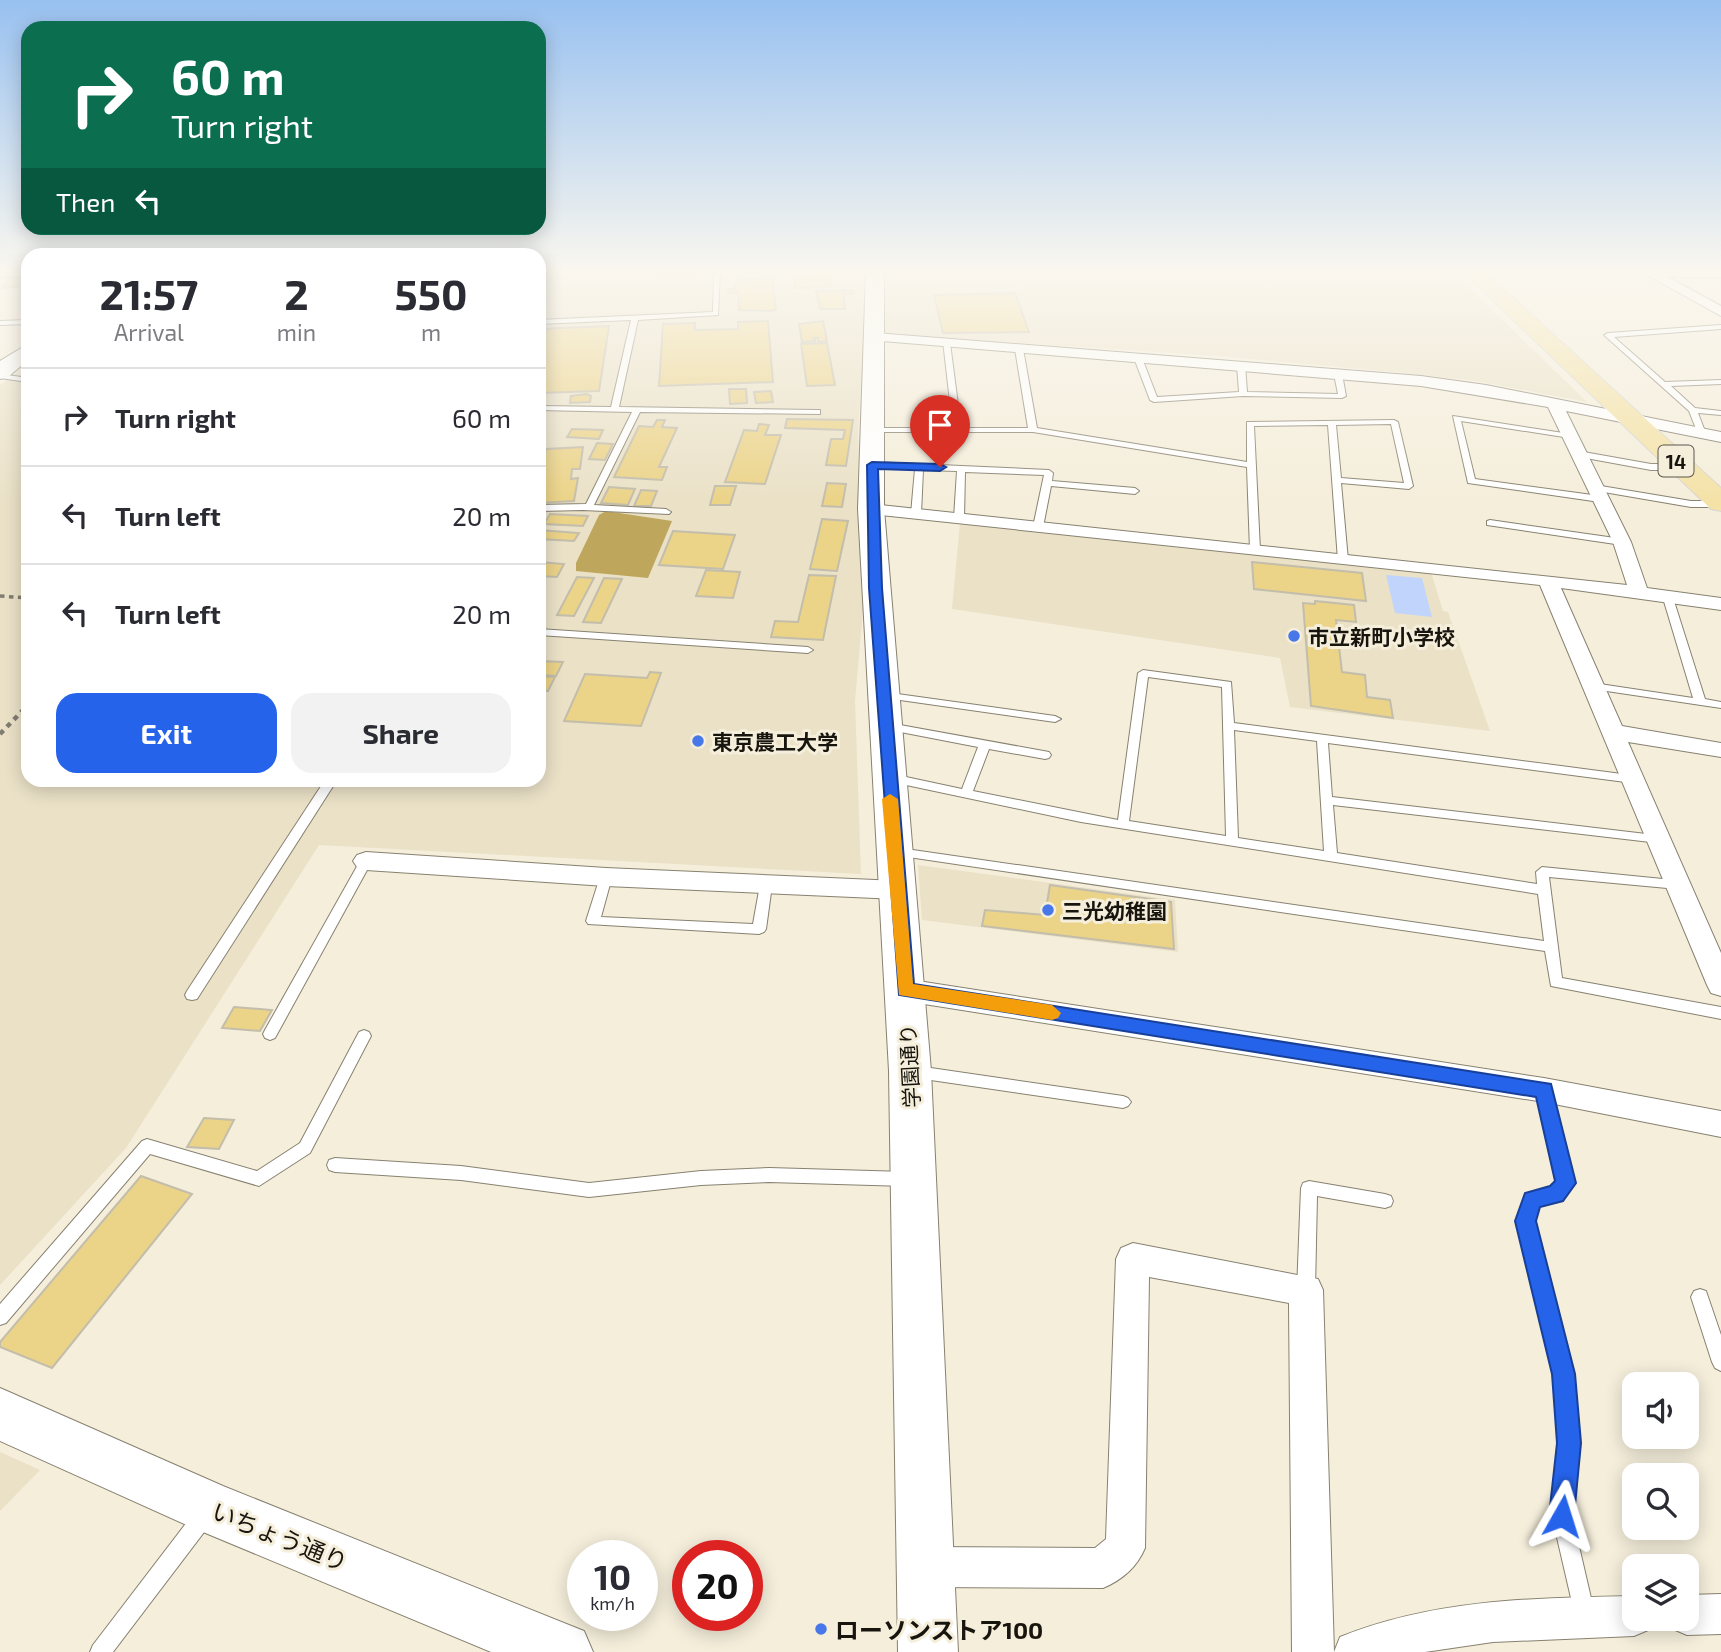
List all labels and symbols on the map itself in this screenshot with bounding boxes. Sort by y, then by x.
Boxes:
pin [910,395,970,467]
road number: 14 [1658,446,1694,476]
place label: 市立新町小学校 [1308,624,1455,649]
marker: 市立新町小学校 [1286,628,1302,644]
place label: 東京農工大学 [712,729,838,754]
marker: 東京農工大学 [690,733,706,749]
place label: 三光幼稚園 [1062,898,1167,923]
marker: 三光幼稚園 [1040,902,1056,918]
street label: 学園通り [894,1023,924,1109]
position arrow [1525,1479,1599,1553]
street label: いちょう通り [208,1496,352,1576]
speed limit sign: 20 [672,1540,763,1631]
place label: ローソンストア100 [835,1615,1043,1644]
marker: ローソンストア100 [813,1621,829,1637]

